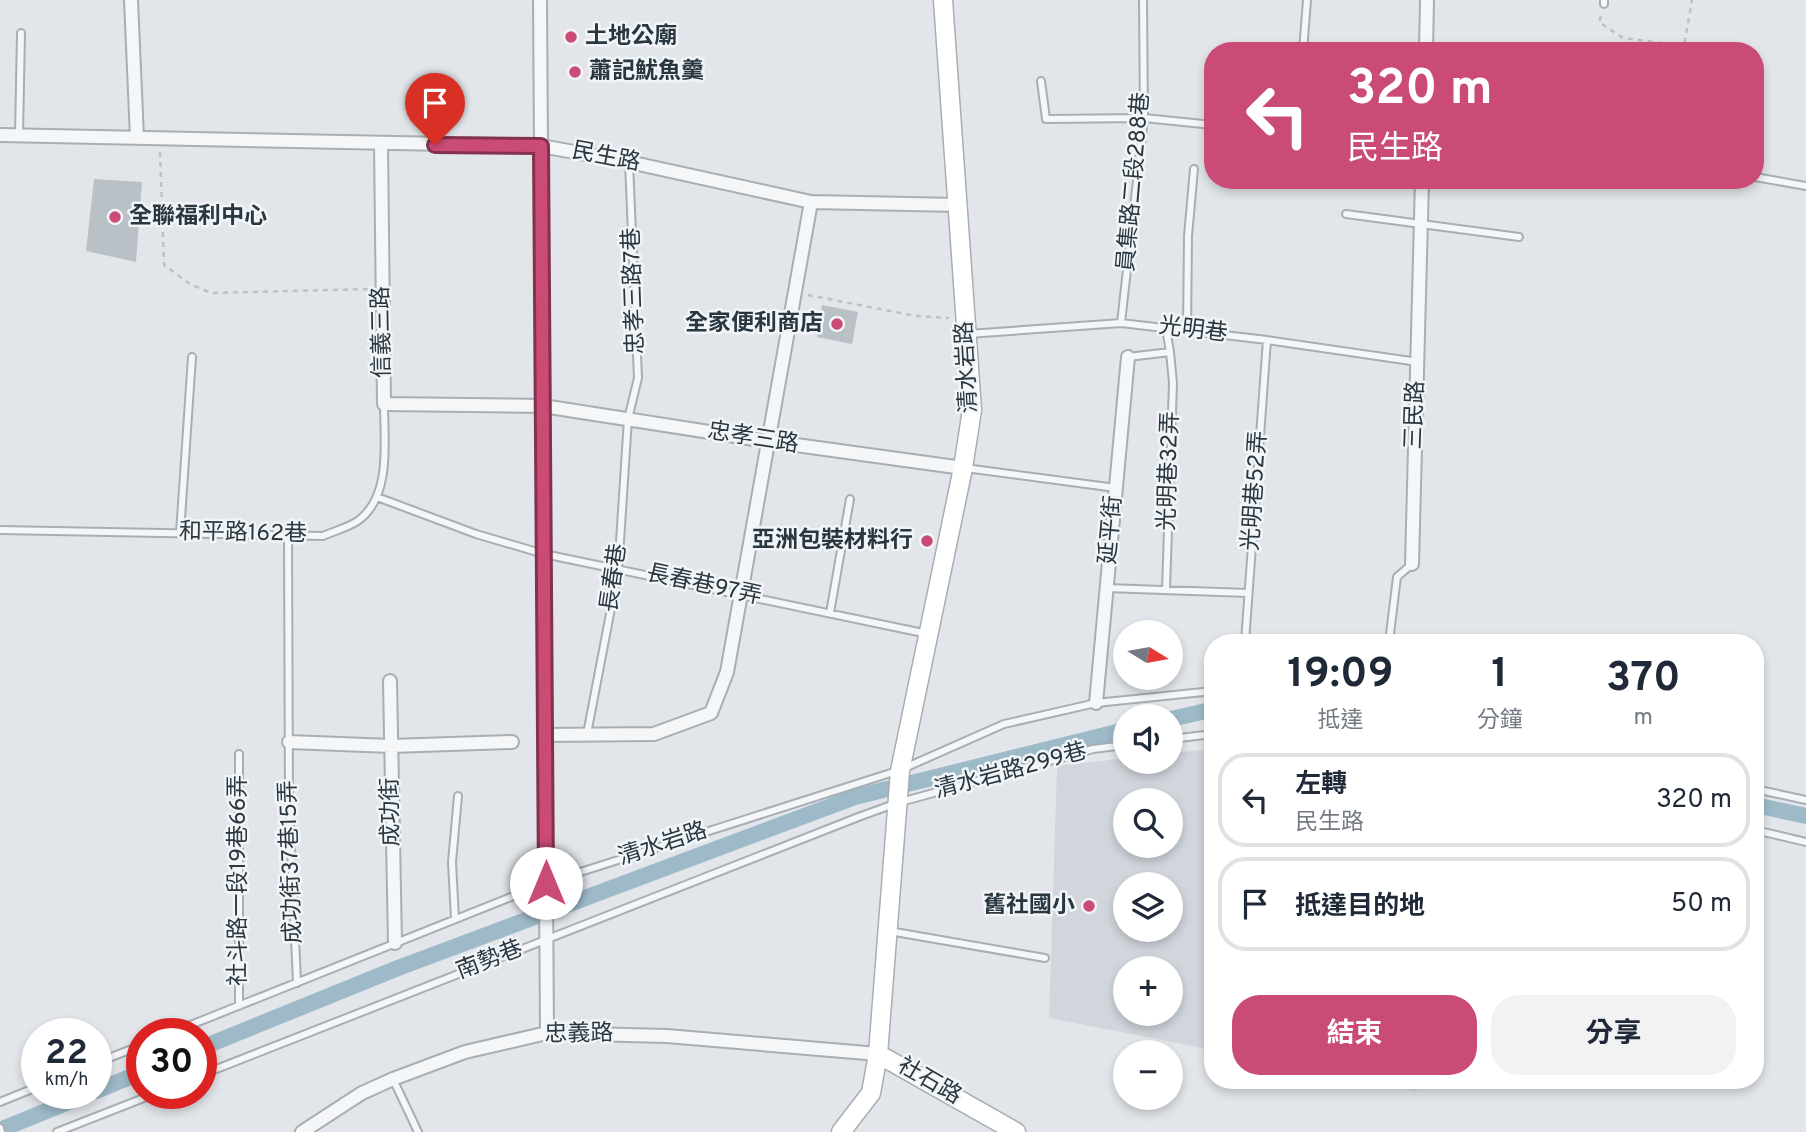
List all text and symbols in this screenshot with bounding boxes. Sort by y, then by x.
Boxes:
place label: 土地公廟 [585,22,677,52]
marker: 土地公廟 [563,29,579,45]
place label: 蕭記魷魚羹 [589,58,704,87]
text: 320 m [1347,60,1493,122]
marker: 蕭記魷魚羹 [567,64,583,80]
icon: left [1232,70,1323,161]
pin [405,73,465,145]
icon: arrive [416,84,454,122]
street label: 員集路二段288巷 [1113,91,1157,273]
text: 民生路 [1347,130,1443,170]
street label: 民生路 [569,137,643,179]
place label: 全聯福利中心 [129,203,267,232]
marker: 全聯福利中心 [107,209,123,225]
street label: 忠孝三路7巷 [618,227,652,355]
street label: 信義三路 [368,286,398,378]
place label: 全家便利商店 [685,310,823,339]
street label: 光明巷 [1157,312,1229,350]
marker: 全家便利商店 [829,316,845,332]
street label: 清水岩路 [951,320,985,414]
street label: 三民路 [1400,380,1432,450]
street label: 光明巷32弄 [1153,411,1187,531]
street label: 忠孝三路 [705,417,801,461]
street label: 光明巷52弄 [1237,430,1275,552]
street label: 延平街 [1095,494,1129,566]
street label: 和平路162巷 [179,518,307,550]
place label: 亞洲包裝材料行 [752,527,913,556]
marker: 亞洲包裝材料行 [919,533,935,549]
street label: 長春巷 [596,542,634,614]
street label: 長春巷97弄 [644,560,764,612]
north arrow [1113,620,1183,690]
map controls [1113,620,1183,1110]
text: 19:09 [1287,649,1394,702]
text: 1 [1491,649,1508,702]
text: 370 [1606,653,1681,706]
button: sound [1113,704,1183,774]
text: m [1634,704,1653,733]
text: 抵達 [1317,707,1363,736]
text: 分鐘 [1477,707,1523,736]
street label: 清水岩路299巷 [932,738,1090,806]
text: 左轉 [1295,769,1347,802]
street label: 社斗路一段19巷66弄 [225,775,254,985]
street label: 成功街 [377,777,407,847]
street label: 成功街37巷15弄 [275,780,309,944]
icon: left [1236,781,1274,819]
text: 320 m [1656,784,1732,817]
button: search [1113,788,1183,858]
text: 民生路 [1295,809,1364,838]
street label: 清水岩路 [615,817,711,873]
position arrow [509,846,583,920]
button: layers [1113,872,1183,942]
icon: arrive [1236,885,1274,923]
text: 50 m [1671,888,1732,921]
text: 抵達目的地 [1295,891,1425,924]
place label: 舊社國小 [983,892,1075,921]
marker: 舊社國小 [1081,898,1097,914]
street label: 南勢巷 [453,935,527,987]
button: + [1113,956,1183,1026]
button: 結束 [1232,995,1477,1075]
button: 分享 [1491,995,1736,1075]
speed limit sign: 30 [126,1018,217,1109]
street label: 忠義路 [544,1020,614,1050]
text: 22 [45,1032,88,1076]
button: − [1113,1040,1183,1110]
street label: 社石路 [892,1052,966,1112]
text: km/h [45,1069,88,1092]

